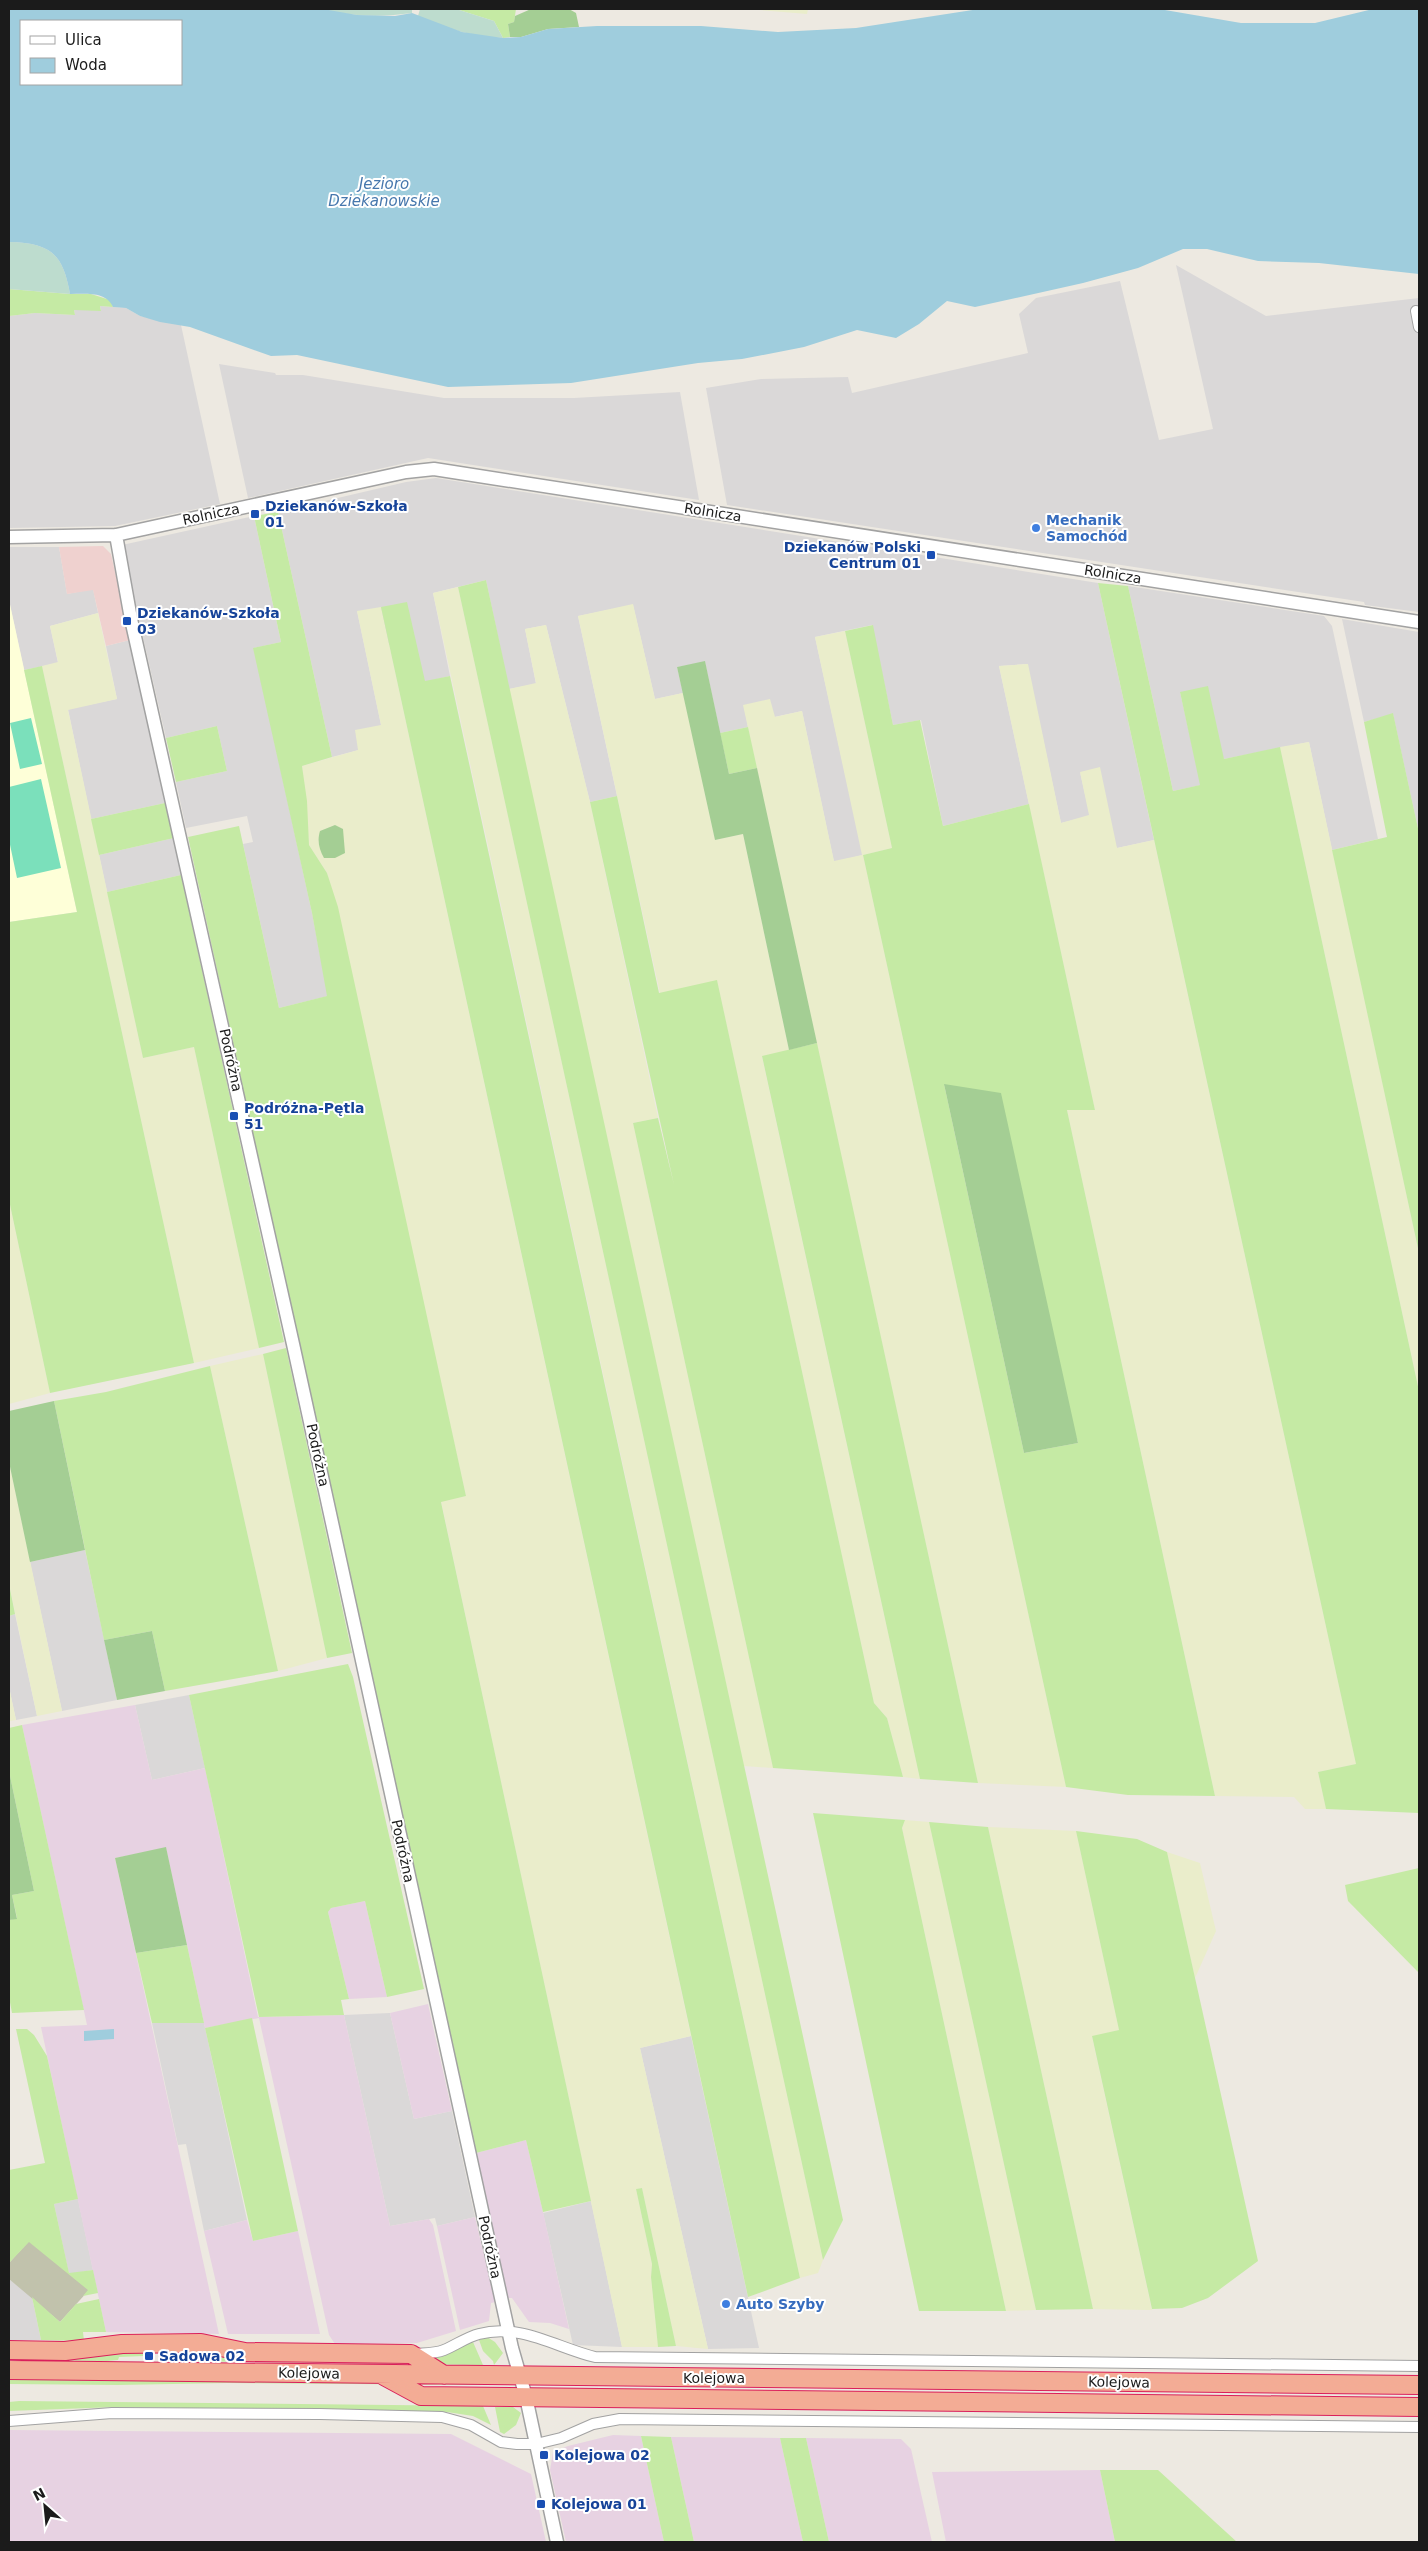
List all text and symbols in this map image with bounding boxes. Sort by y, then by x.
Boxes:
legend [20,20,182,85]
text: Ulica [65,31,102,49]
text: Woda [65,56,107,74]
water label: Jezioro Dziekanowskie [328,175,440,210]
place label: Dziekanów-Szkoła 01 [265,498,408,530]
street label: Rolnicza [181,500,241,528]
street label: Rolnicza [683,500,743,524]
marker: Dziekanów-Szkoła 01 [249,508,261,520]
place label: Mechanik Samochód [1046,512,1128,544]
marker: Mechanik Samochód [1030,522,1042,534]
place label: Dziekanów Polski Centrum 01 [784,539,921,571]
marker: Dziekanów Polski Centrum 01 [925,549,937,561]
street label: Rolnicza [1083,562,1143,586]
place label: Dziekanów-Szkoła 03 [137,605,280,637]
marker: Dziekanów-Szkoła 03 [121,615,133,627]
street label: Podróżna [216,1027,246,1093]
place label: Podróżna-Pętla 51 [244,1100,365,1132]
marker: Podróżna-Pętla 51 [228,1110,240,1122]
street label: Podróżna [303,1422,333,1488]
street label: Podróżna [388,1818,418,1884]
street label: Podróżna [475,2214,505,2280]
place label: Auto Szyby [736,2296,825,2312]
marker: Auto Szyby [720,2298,732,2310]
place label: Sadowa 02 [159,2348,245,2364]
marker: Sadowa 02 [143,2350,155,2362]
street label: Kolejowa [278,2364,340,2382]
street label: Kolejowa [683,2370,745,2386]
street label: Kolejowa [1088,2373,1150,2391]
place label: Kolejowa 02 [554,2447,650,2463]
marker: Kolejowa 02 [538,2449,550,2461]
north arrow [20,2481,70,2531]
text: N [30,2485,48,2504]
place label: Kolejowa 01 [551,2496,647,2512]
marker: Kolejowa 01 [535,2498,547,2510]

